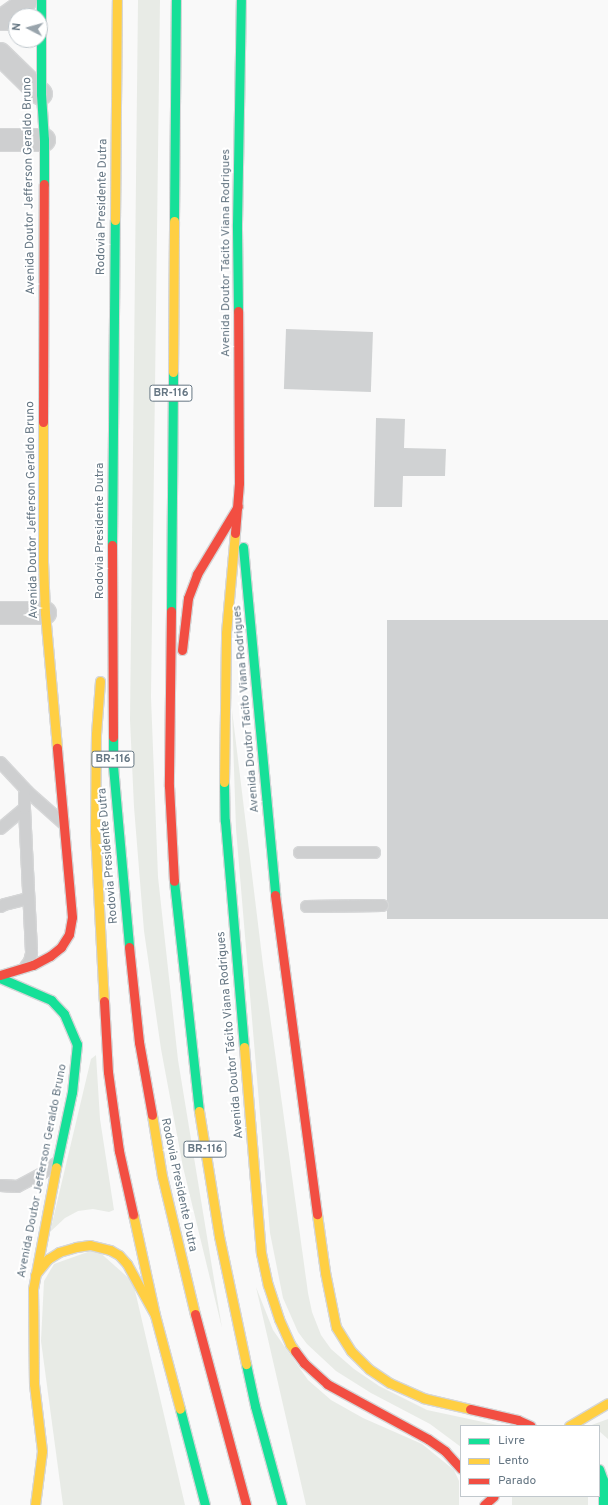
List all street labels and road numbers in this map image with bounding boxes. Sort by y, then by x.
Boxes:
street label: Avenida Doutor Jefferson Geraldo Bruno [21,77,39,295]
street label: Rodovia Presidente Dutra [95,139,111,275]
street label: Avenida Doutor Tácito Viana Rodrigues [220,148,234,358]
road number: BR-116 [149,384,193,402]
street label: Avenida Doutor Jefferson Geraldo Bruno [24,401,42,619]
street label: Rodovia Presidente Dutra [94,463,108,599]
street label: Avenida Doutor Tácito Viana Rodrigues [231,604,263,814]
road number: BR-116 [91,750,135,768]
street label: Rodovia Presidente Dutra [96,787,122,925]
street label: Avenida Doutor Tácito Viana Rodrigues [215,930,247,1140]
street label: Avenida Doutor Jefferson Geraldo Bruno [15,1063,71,1279]
street label: Rodovia Presidente Dutra [157,1117,199,1253]
road number: BR-116 [183,1140,227,1158]

